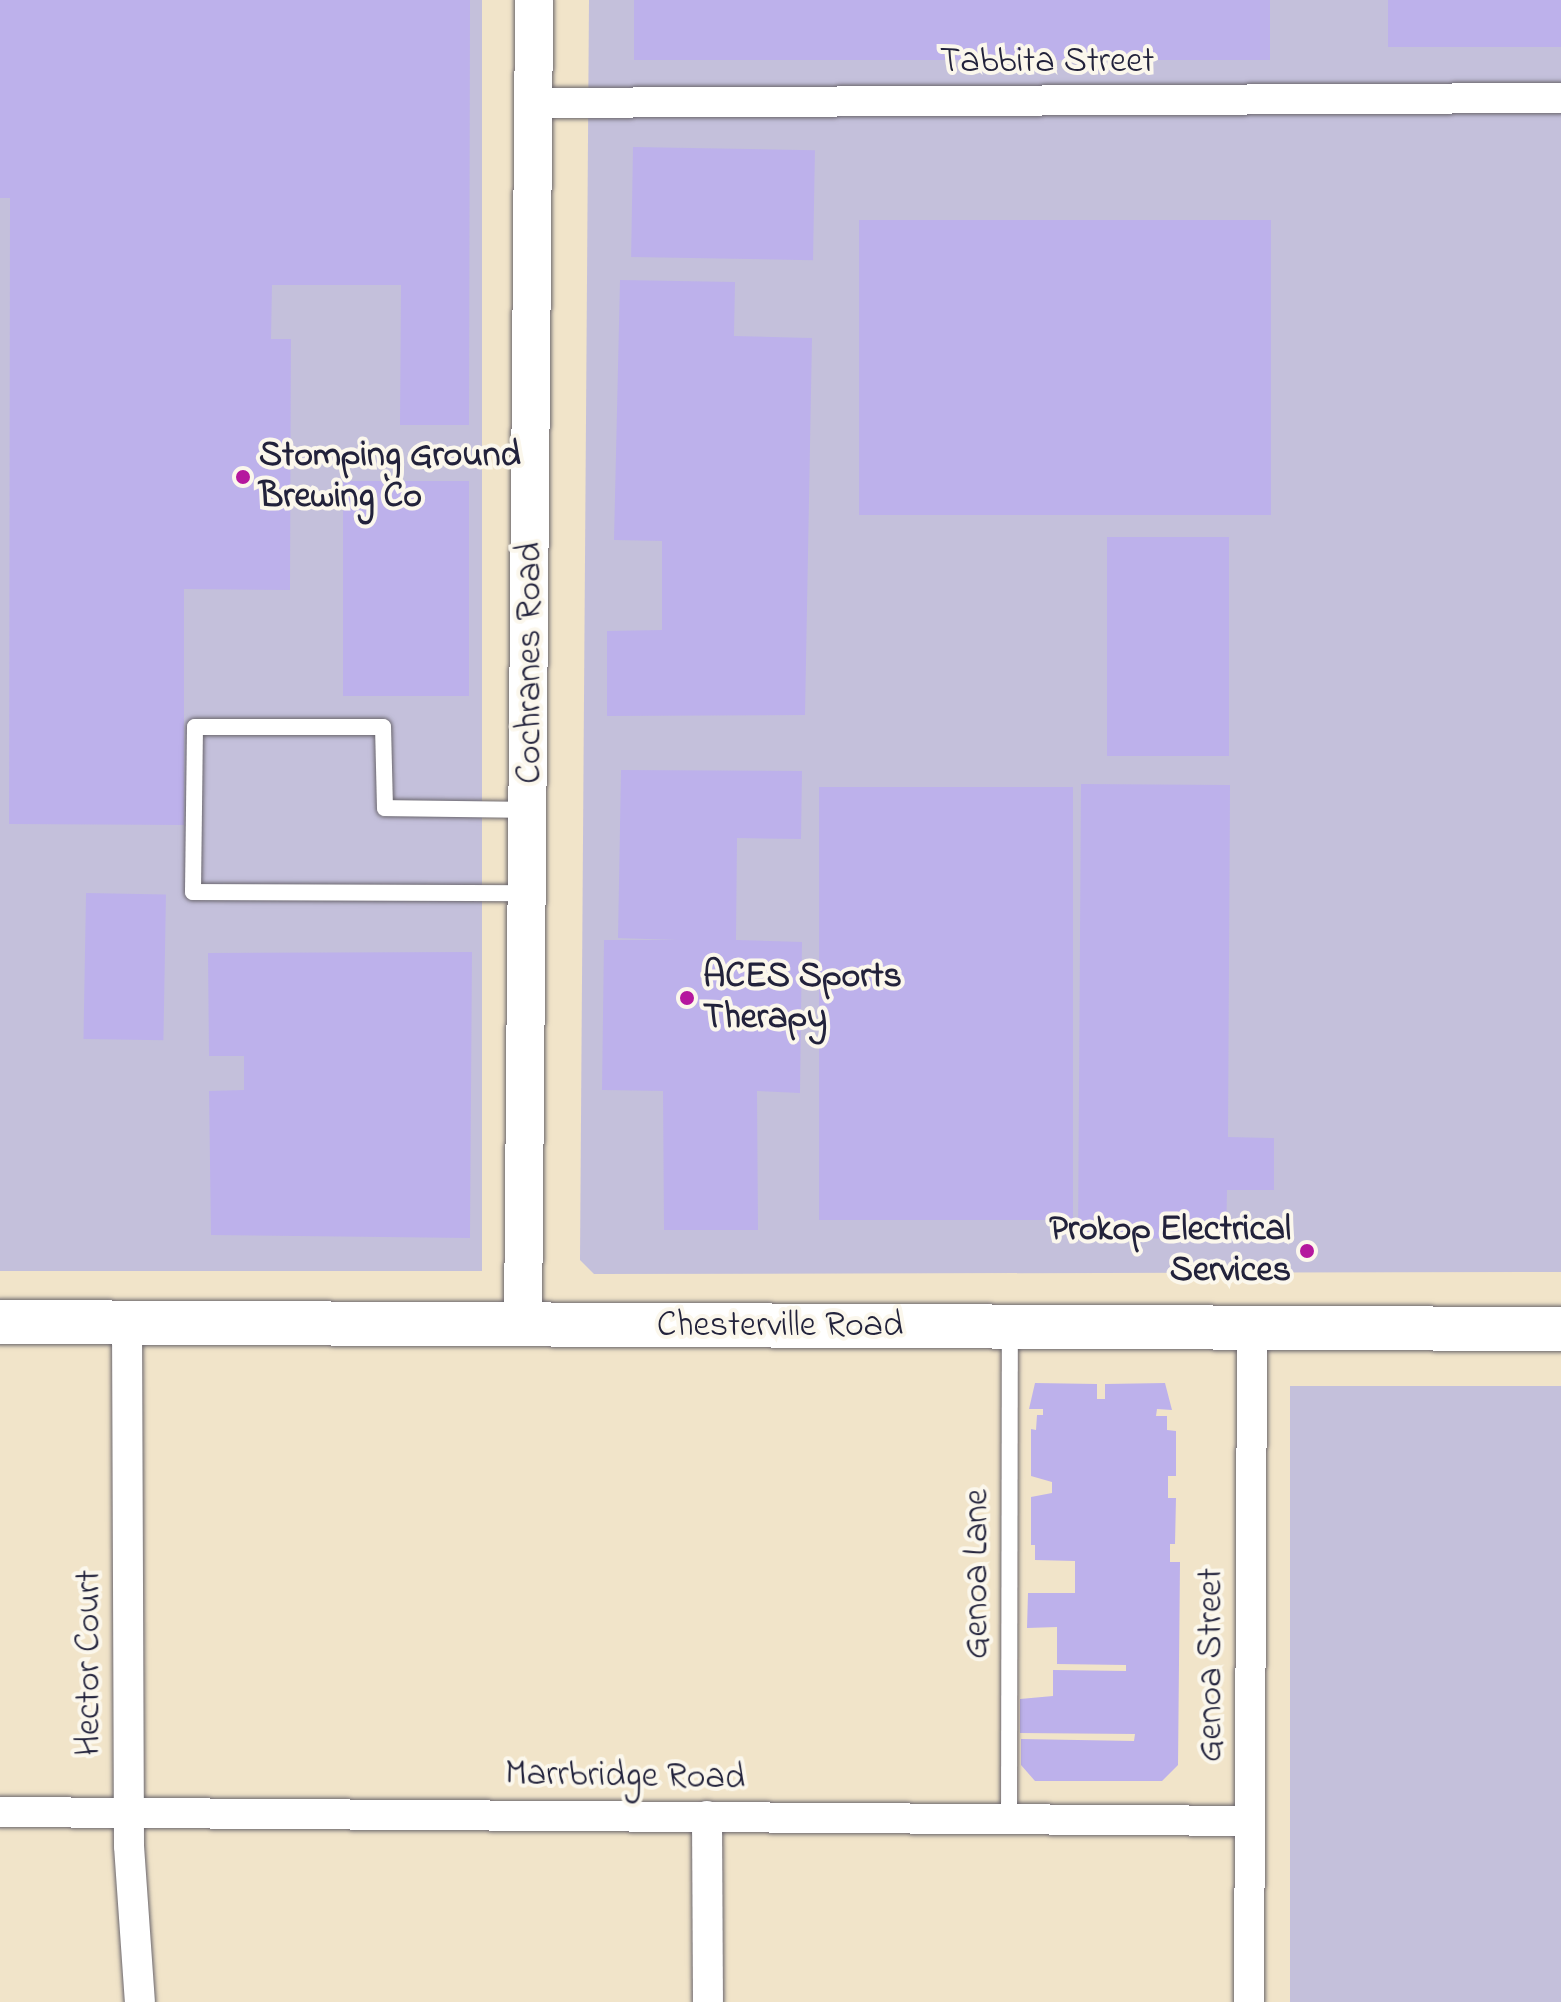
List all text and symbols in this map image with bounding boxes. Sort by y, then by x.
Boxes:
street label: Tabbita Street [940,41,1154,85]
place label: Stomping Ground Brewing Co [259,434,521,519]
marker: Stomping Ground Brewing Co [234,468,252,486]
street label: Cochranes Road [509,542,553,784]
place label: ACES Sports Therapy [703,955,902,1040]
marker: ACES Sports Therapy [678,989,696,1007]
place label: Prokop Electrical Services [1049,1208,1291,1293]
marker: Prokop Electrical Services [1298,1242,1316,1260]
street label: Chesterville Road [657,1305,903,1349]
street label: Genoa Lane [956,1489,1000,1659]
street label: Genoa Street [1190,1568,1234,1762]
street label: Hector Court [68,1570,112,1756]
street label: Marrbridge Road [505,1753,745,1801]

